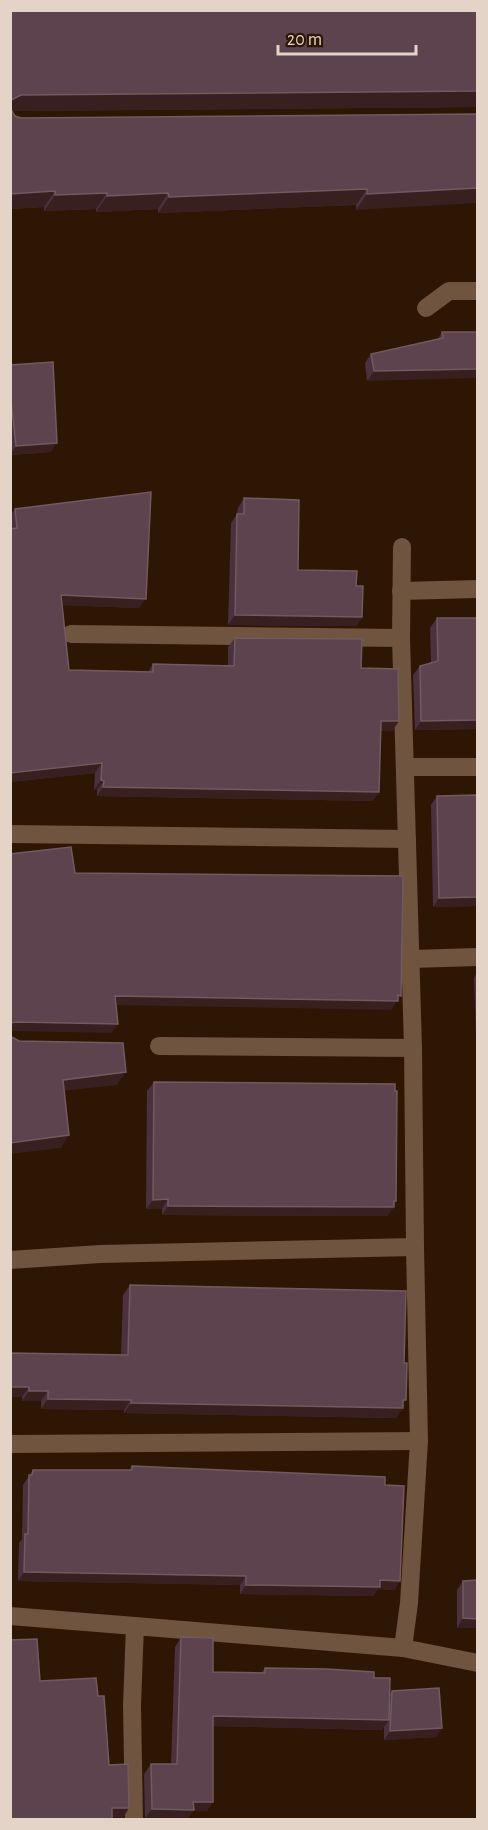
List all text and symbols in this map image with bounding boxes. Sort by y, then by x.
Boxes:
scale bar [278,18,416,56]
text: 20 m [287,31,322,49]

